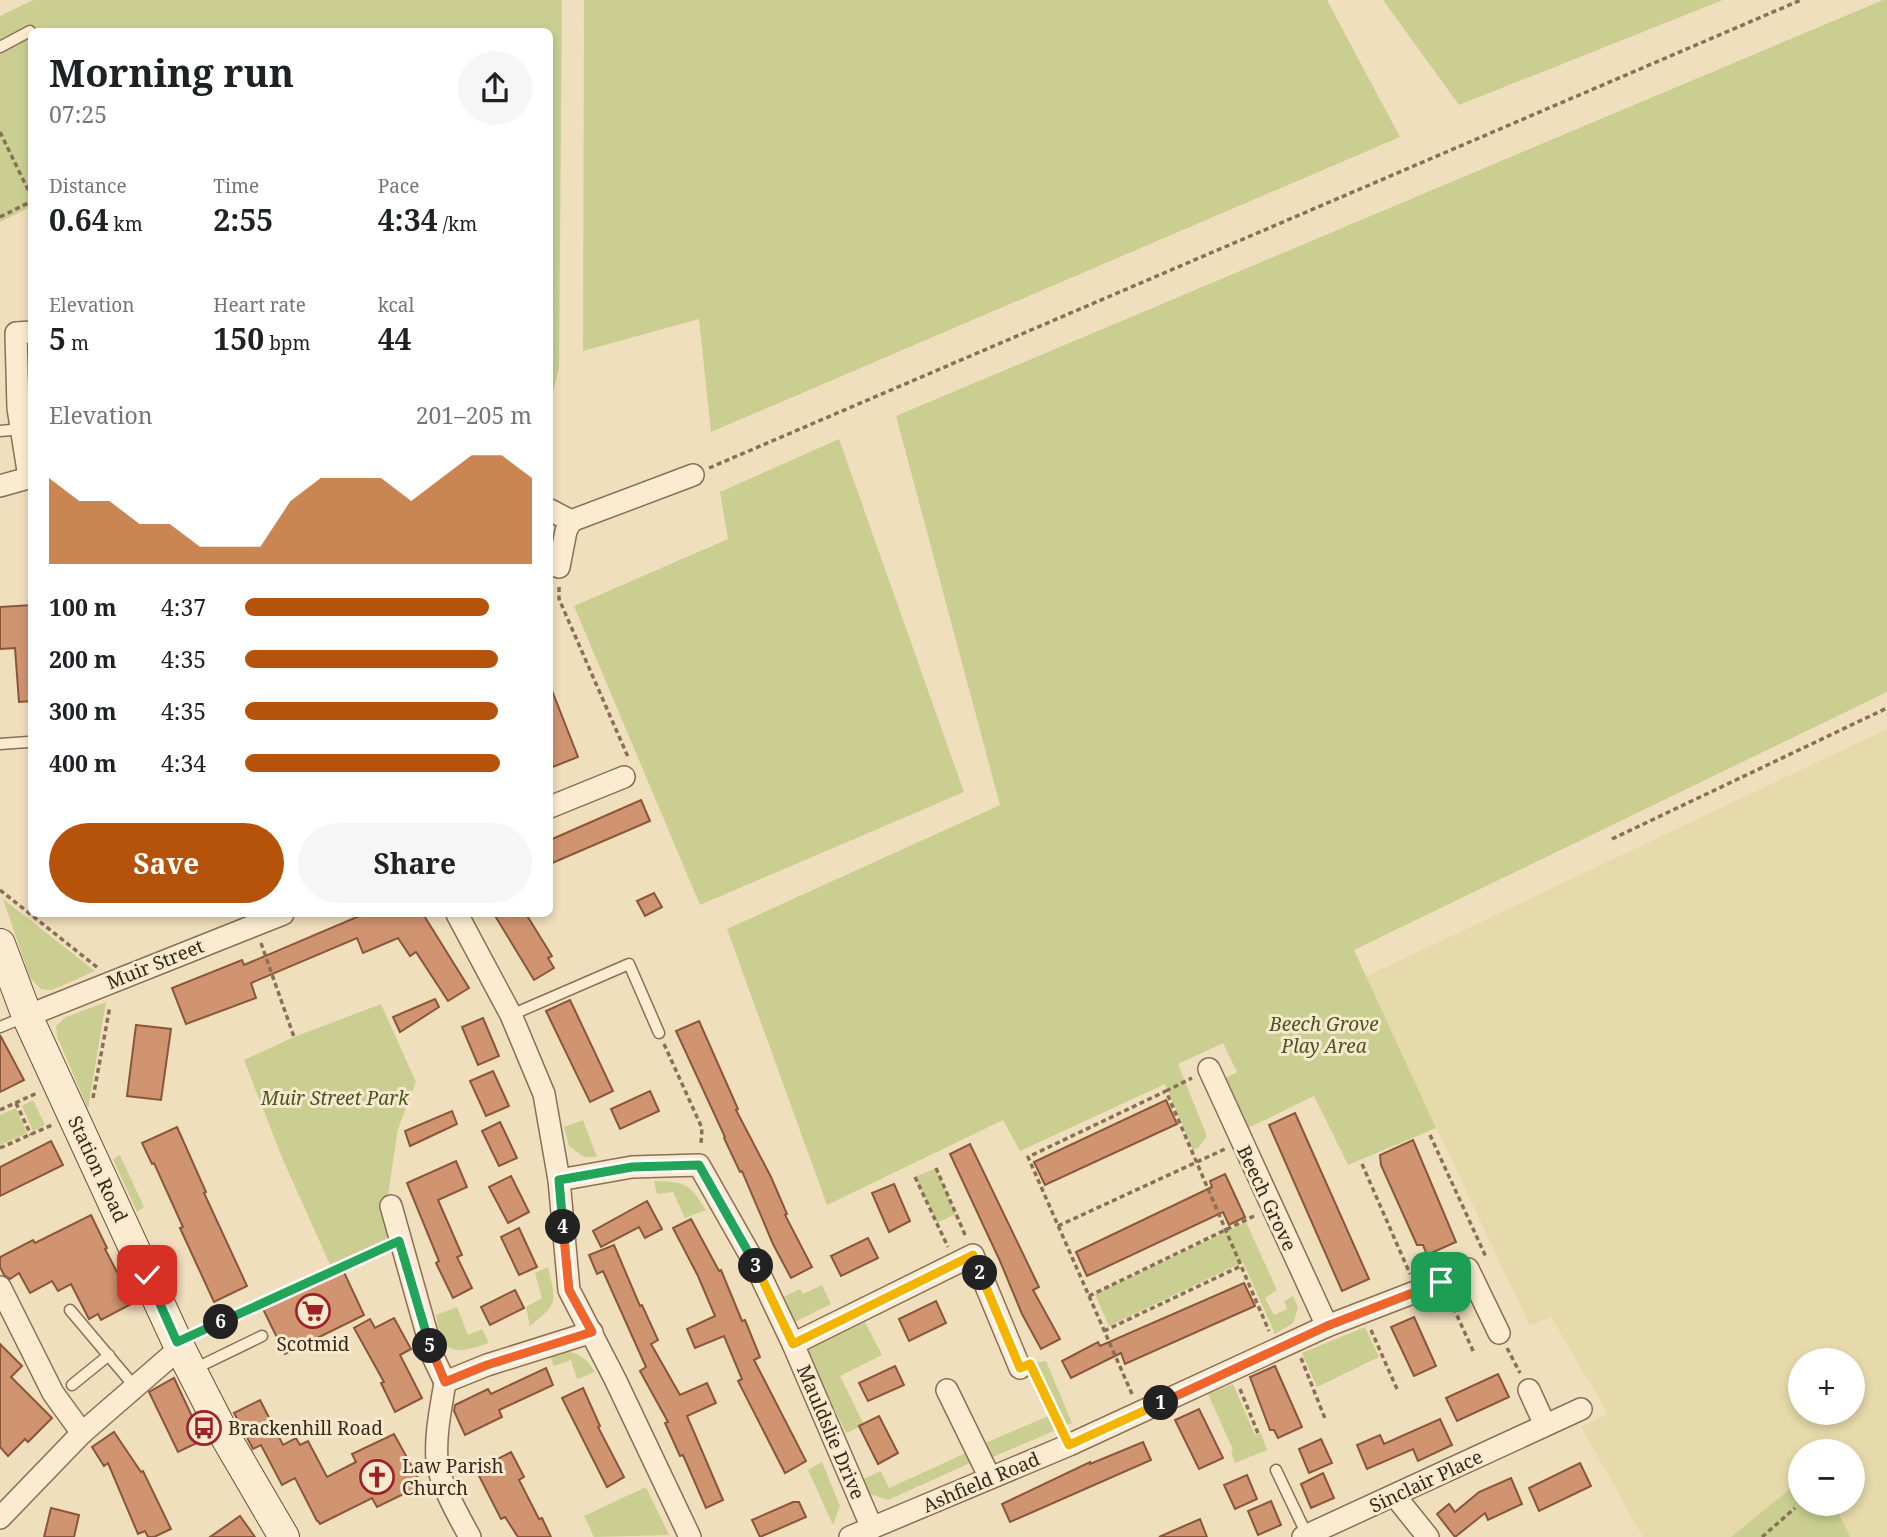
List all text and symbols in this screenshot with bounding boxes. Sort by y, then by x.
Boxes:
text: Morning run [49,46,294,98]
button: share [458,51,532,125]
text: 07:25 [49,98,107,130]
text: Distance [49,173,127,199]
text: Time [213,173,259,199]
text: Pace [378,173,419,199]
text: 0.64 [49,199,109,240]
text: 2:55 [213,199,273,240]
text: 4:34 [378,199,438,240]
text: km [109,211,143,237]
text: /km [438,211,477,237]
text: Elevation [49,292,135,318]
text: Heart rate [213,292,306,318]
text: kcal [378,292,414,318]
text: 5 [49,318,66,359]
text: 150 [213,318,264,359]
text: 44 [378,318,412,359]
text: m [66,330,89,356]
text: bpm [264,330,310,356]
text: Elevation [49,399,153,431]
text: 201–205 m [416,399,532,431]
text: 100 m [49,591,117,623]
text: 4:37 [161,591,206,623]
text: 200 m [49,643,117,675]
text: 4:35 [161,643,206,675]
text: 300 m [49,695,117,727]
text: 4:35 [161,695,206,727]
text: 400 m [49,747,117,779]
text: 4:34 [161,747,206,779]
button: Save [49,823,284,903]
button: Share [298,823,532,903]
street label: Muir Street [102,933,208,995]
park label: Beech Grove Play Area [1268,1011,1379,1059]
park label: Muir Street Park [260,1085,410,1111]
street label: Station Road [62,1112,134,1227]
street label: Beech Grove [1231,1141,1303,1255]
pin: 4 [546,1210,580,1244]
text: 4 [557,1213,568,1239]
pin [117,1245,177,1305]
pin: 3 [738,1248,774,1284]
text: 3 [750,1252,761,1278]
pin [1411,1252,1471,1312]
icon: check [128,1256,166,1294]
pin: 2 [962,1256,998,1290]
text: 2 [974,1259,985,1285]
icon: arrive [1422,1263,1460,1301]
supermarket icon: Scotmid [294,1292,332,1330]
pin: 6 [204,1304,238,1340]
text: 6 [215,1308,226,1334]
pin: 5 [412,1328,448,1364]
place label: Scotmid [276,1331,350,1357]
text: 5 [424,1332,435,1358]
map controls [1788,1348,1865,1516]
button: + [1788,1348,1865,1425]
street label: Mauldslie Drive [791,1361,871,1503]
pin: 1 [1144,1386,1178,1420]
text: 1 [1155,1389,1166,1415]
bus stop icon: Brackenhill Road [185,1409,223,1447]
place label: Brackenhill Road [228,1415,383,1441]
button: − [1788,1439,1865,1516]
street label: Sinclair Place [1365,1443,1487,1519]
street label: Ashfield Road [918,1445,1044,1518]
place label: Law Parish Church [402,1453,504,1501]
church icon: Law Parish Church [358,1458,396,1496]

